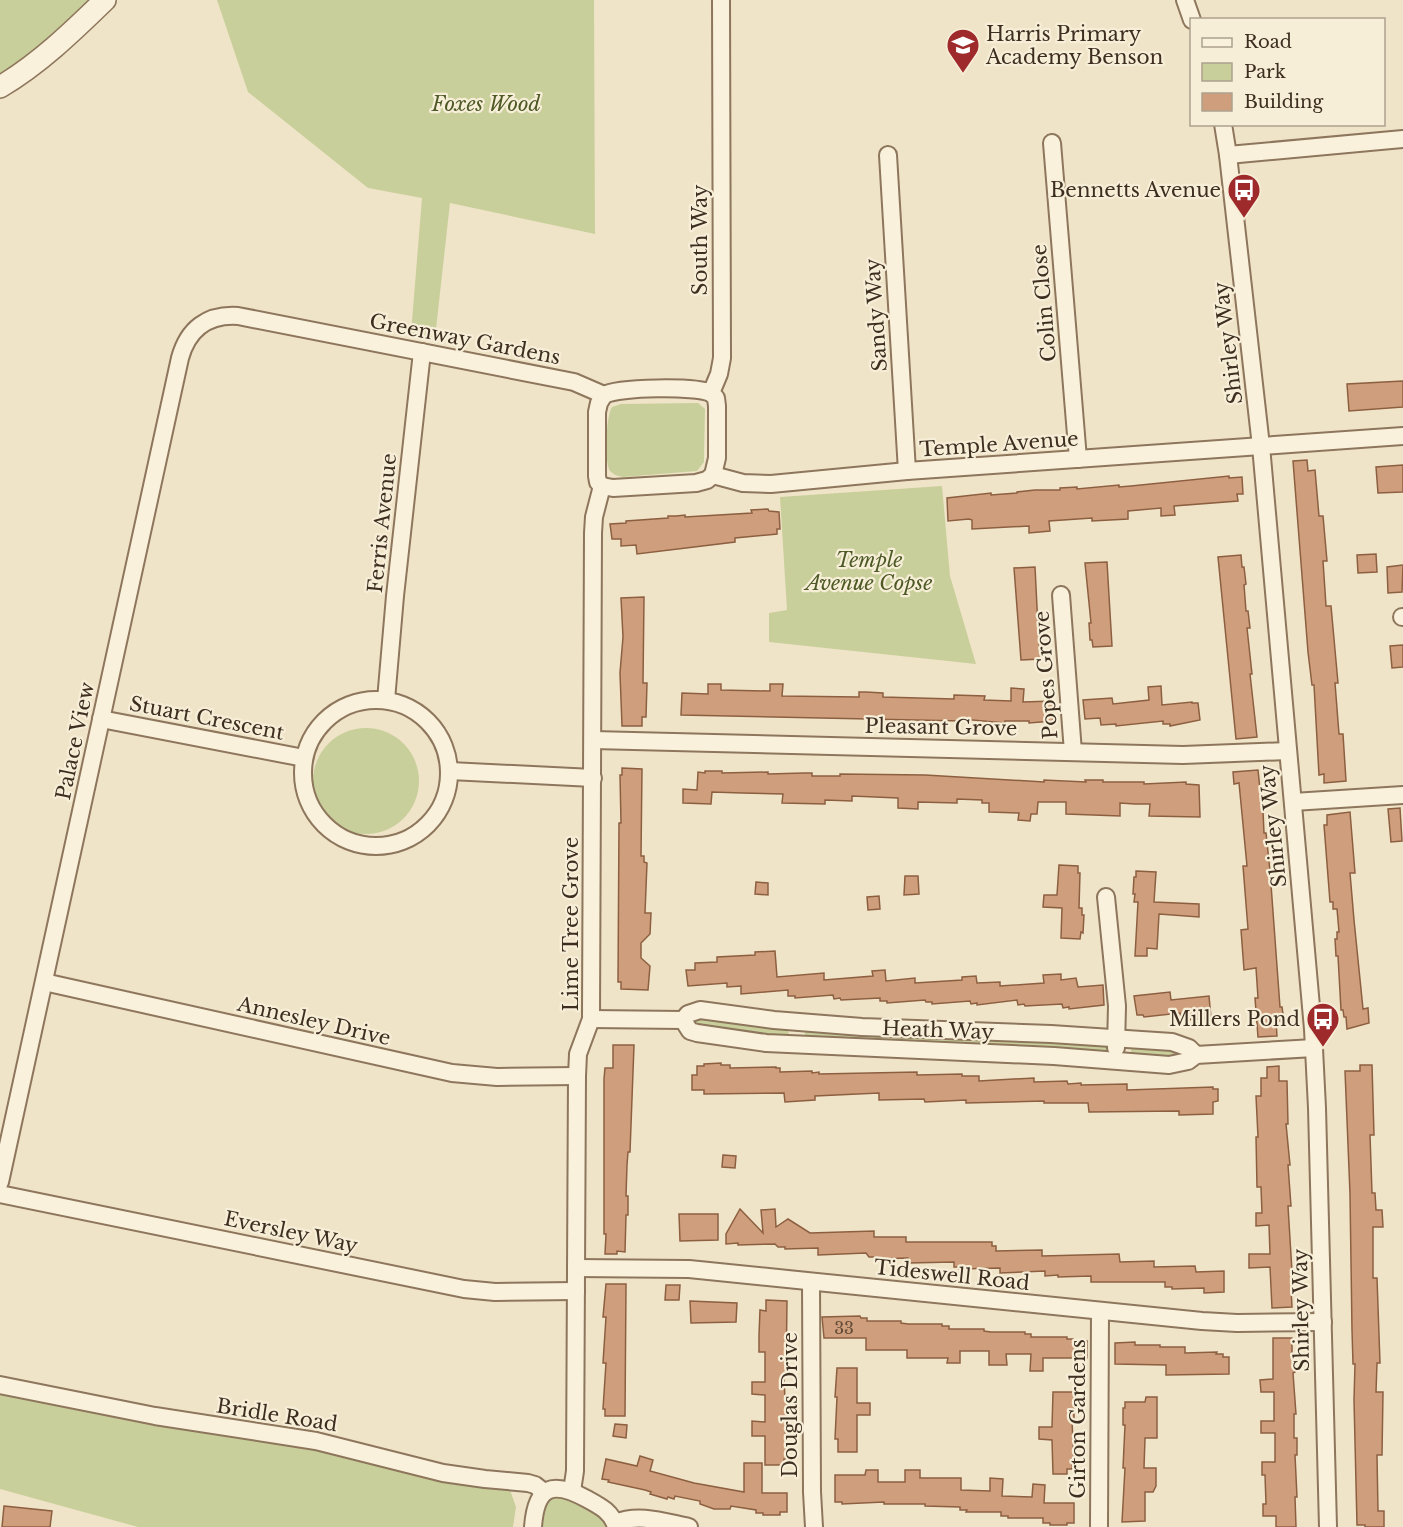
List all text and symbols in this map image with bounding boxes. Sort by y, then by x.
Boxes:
legend [1190,18,1385,126]
place label: Harris Primary Academy Benson [985,22,1164,69]
school or university icon: Harris Primary Academy Benson [945,27,981,74]
text: Road [1244,31,1292,53]
text: Park [1244,61,1286,83]
text: Building [1244,91,1323,113]
park label: Foxes Wood [431,92,540,116]
bus stop icon: Bennetts Avenue [1226,172,1262,219]
place label: Bennetts Avenue [1050,178,1221,202]
street label: South Way [688,184,712,295]
street label: Colin Close [1027,243,1061,363]
street label: Sandy Way [860,257,892,372]
street label: Shirley Way [1209,280,1247,406]
street label: Greenway Gardens [367,309,563,369]
street label: Temple Avenue [919,426,1079,462]
street label: Ferris Avenue [363,452,401,594]
park label: Temple Avenue Copse [803,548,932,595]
street label: Popes Grove [1030,610,1062,740]
street label: Palace View [51,680,99,802]
street label: Stuart Crescent [128,691,287,745]
street label: Pleasant Grove [864,714,1018,740]
street label: Shirley Way [1255,763,1291,888]
street label: Lime Tree Grove [559,837,583,1011]
street label: Annesley Drive [234,991,393,1050]
bus stop icon: Millers Pond [1305,1001,1341,1048]
place label: Millers Pond [1169,1007,1300,1031]
street label: Heath Way [882,1016,995,1044]
street label: Eversley Way [222,1206,360,1258]
street label: Shirley Way [1288,1248,1314,1372]
street label: Tideswell Road [873,1255,1031,1295]
house number: 33 [834,1318,854,1338]
street label: Douglas Drive [778,1332,802,1478]
street label: Girton Gardens [1066,1339,1090,1499]
street label: Bridle Road [215,1394,339,1436]

